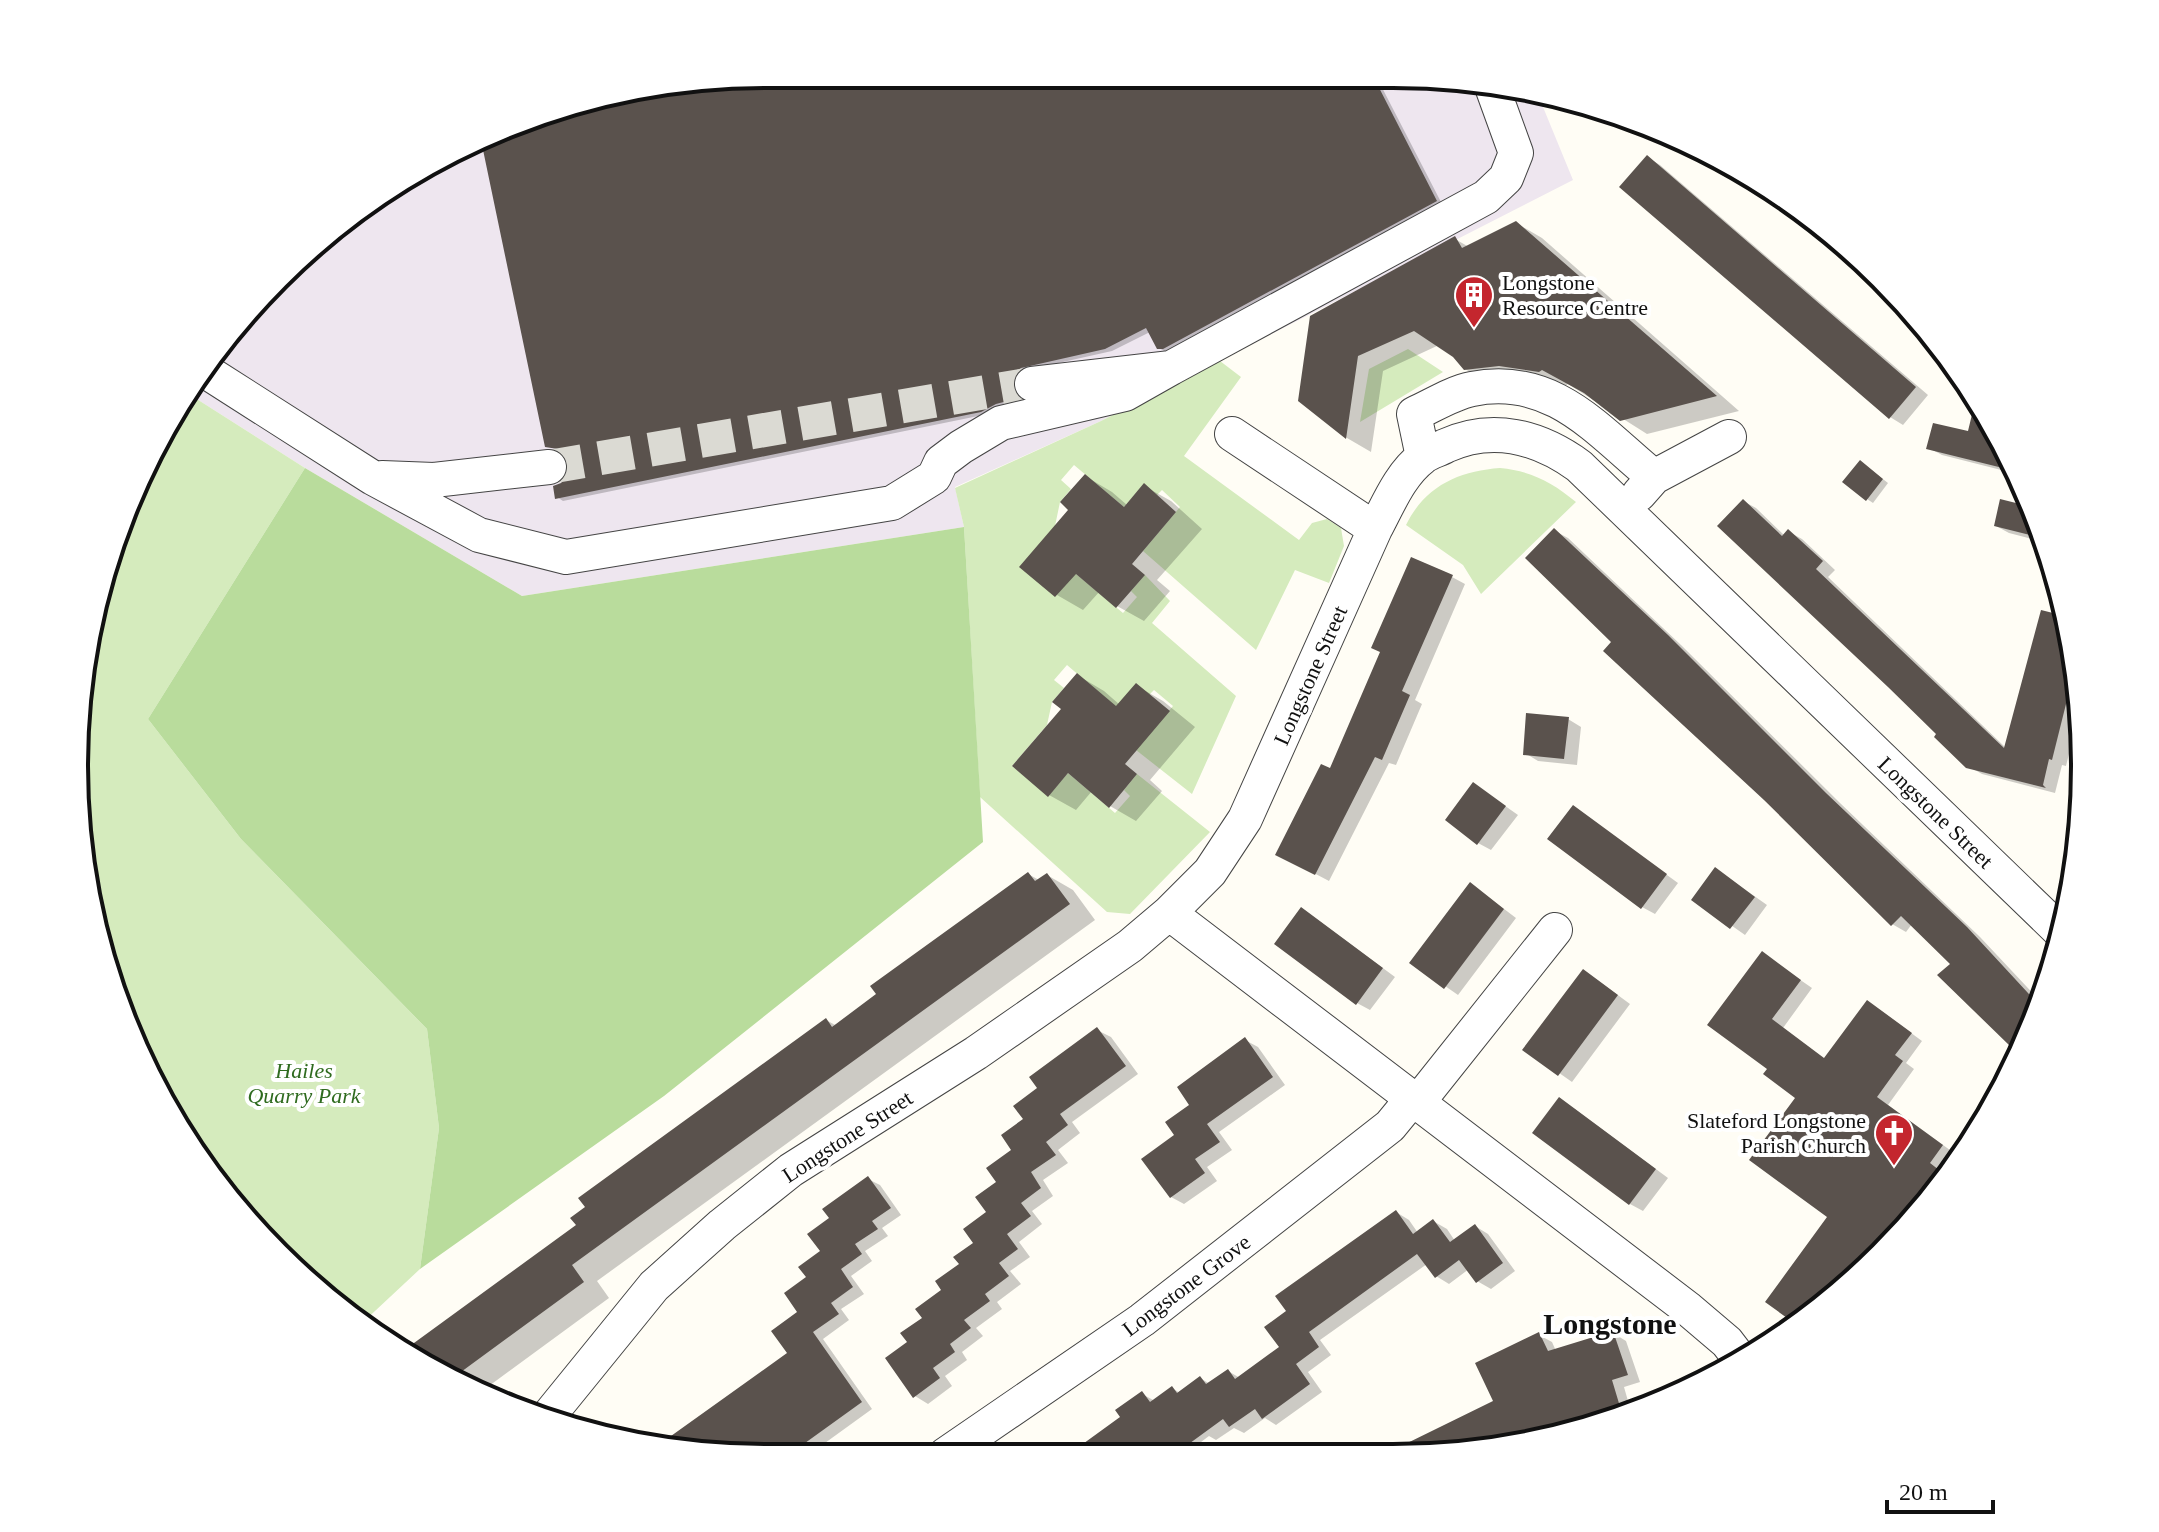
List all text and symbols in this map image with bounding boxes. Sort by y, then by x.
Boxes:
place label: Longstone Resource Centre [1502,270,1648,320]
building icon: Longstone Resource Centre [1453,274,1495,329]
street label: Longstone Street [1269,602,1352,749]
street label: Longstone Street [1873,751,1998,873]
park label: Hailes Quarry Park [247,1058,362,1108]
street label: Longstone Street [778,1085,917,1188]
place label: Slateford Longstone Parish Church [1687,1108,1866,1158]
church icon: Slateford Longstone Parish Church [1873,1112,1915,1167]
street label: Longstone Grove [1118,1229,1255,1342]
district label: Longstone [1543,1307,1677,1340]
scale bar [1887,1464,1993,1514]
text: 20 m [1899,1479,1948,1505]

